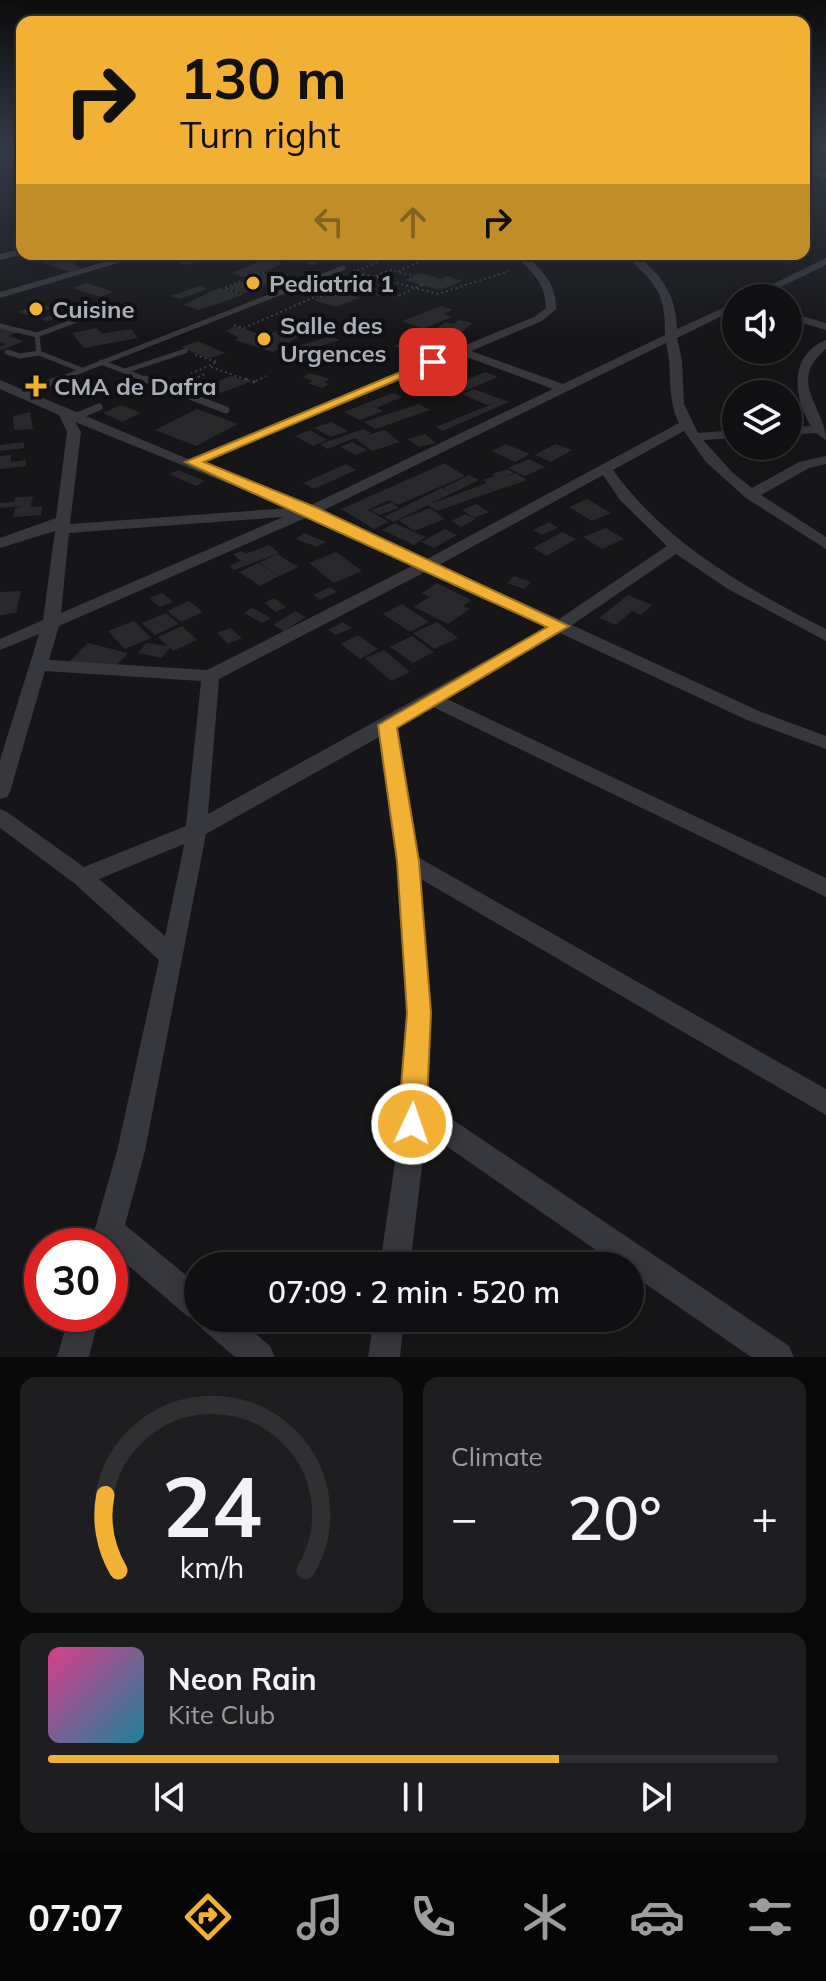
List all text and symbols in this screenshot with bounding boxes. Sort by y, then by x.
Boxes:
text: 130 m [180,43,347,113]
icon: right [48,48,152,152]
text: Turn right [180,112,341,157]
icon: left [307,200,351,244]
icon: ahead [391,200,435,244]
icon: right [475,200,519,244]
place label: Pediatria 1 [269,268,394,298]
marker: Pediatria 1 [244,274,262,292]
map controls [722,284,802,460]
button: sound [722,284,802,364]
place label: Cuisine [52,294,135,324]
marker: Cuisine [27,300,45,318]
place label: Salle des Urgences [280,310,387,368]
pin [399,328,467,396]
marker: Salle des Urgences [255,330,273,348]
icon: arrive [411,340,455,384]
place label: CMA de Dafra [54,371,217,401]
marker: CMA de Dafra [25,375,47,397]
button: layers [722,380,802,460]
position arrow [370,1082,454,1166]
speed limit sign: 30 [24,1228,128,1332]
text: 07:09 · 2 min · 520 m [268,1273,560,1311]
text: Climate [451,1440,543,1473]
text: 24 [162,1453,261,1558]
text: 20° [567,1480,662,1555]
text: − [451,1490,477,1545]
text: + [752,1490,778,1545]
text: km/h [179,1549,244,1585]
text: Neon Rain [168,1660,317,1698]
text: Kite Club [168,1698,275,1731]
icon: previous [148,1775,192,1819]
icon: pause [391,1775,435,1819]
icon: next [634,1775,678,1819]
icon: directions [180,1889,236,1945]
icon: music [292,1889,348,1945]
icon: phone [405,1889,461,1945]
icon: climate [517,1889,573,1945]
icon: car [629,1889,685,1945]
icon: filters [742,1889,798,1945]
text: 07:07 [28,1895,124,1940]

